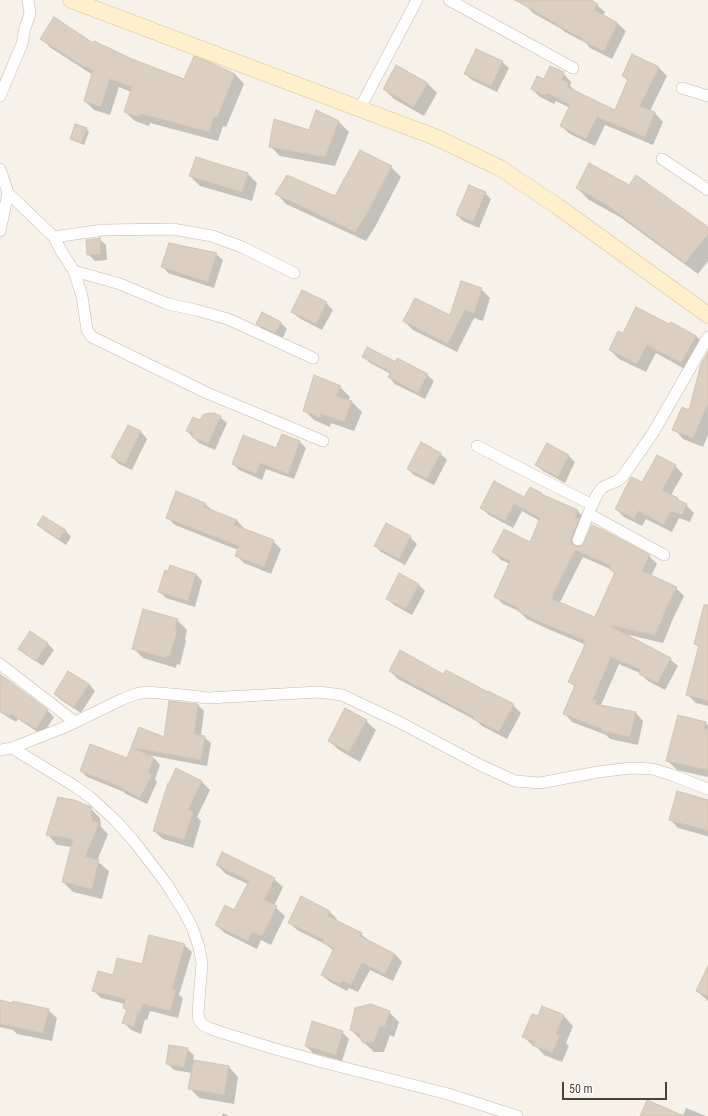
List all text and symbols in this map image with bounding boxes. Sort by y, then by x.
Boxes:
scale bar [564,1074,669,1100]
text: 50 m [569,1082,593,1096]

